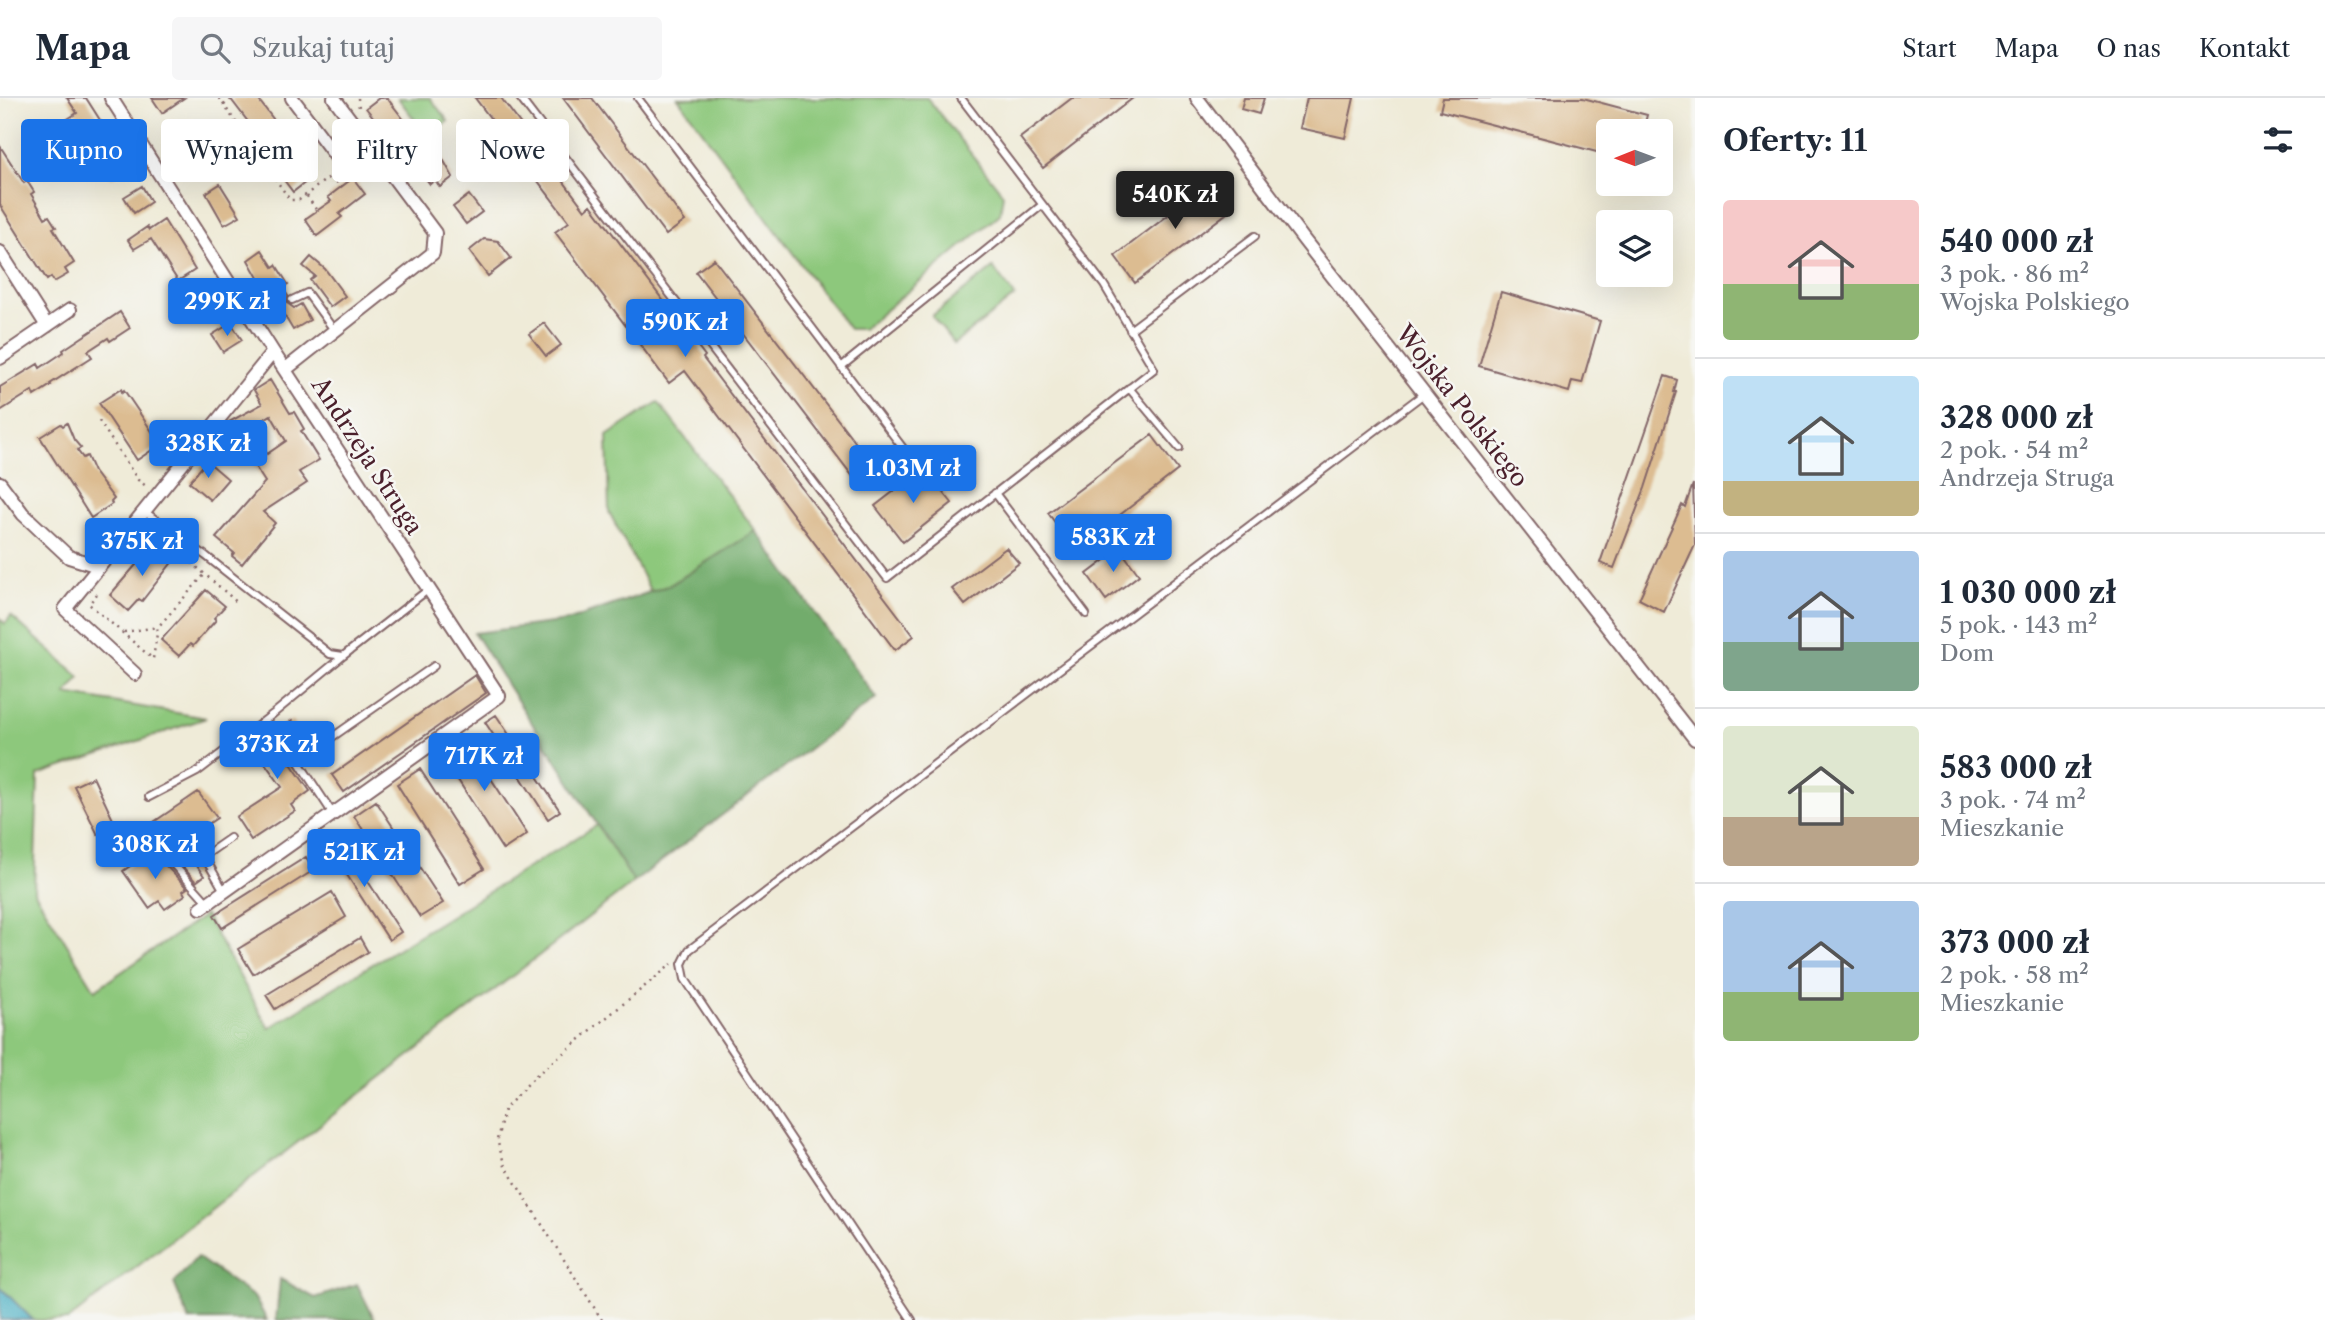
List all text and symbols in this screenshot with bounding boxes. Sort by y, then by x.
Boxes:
search box [172,17,662,80]
text: Mapa [35,28,130,69]
icon: search [196,29,234,67]
text: Szukaj tutaj [252,32,395,64]
text: Start [1902,34,1956,63]
text: Mapa [1994,34,2059,63]
text: O nas [2097,34,2161,63]
text: Kontakt [2199,34,2290,63]
chip: Kupno [21,119,147,182]
chip: Wynajem [161,119,318,182]
chip: Filtry [332,119,442,182]
chip: Nowe [456,119,569,182]
north arrow [1596,119,1673,196]
map controls [1596,119,1673,287]
icon: filters [2259,121,2297,159]
text: Oferty: 11 [1723,122,1867,159]
pin: 540K zł [1110,172,1240,231]
text: 540K zł [1132,180,1218,208]
button: layers [1596,210,1673,287]
text: 540 000 zł [1940,223,2093,260]
icon: home [1779,228,1863,312]
text: 3 pok. · 86 m² [1940,260,2089,288]
pin: 299K zł [162,278,292,338]
text: 299K zł [184,287,270,315]
text: Wojska Polskiego [1940,288,2130,316]
pin: 590K zł [620,300,750,359]
text: 590K zł [642,308,728,336]
street label: Wojska Polskiego [1389,318,1535,493]
street label: Andrzeja Struga [305,371,429,540]
text: 328 000 zł [1940,399,2093,436]
icon: home [1779,404,1863,488]
pin: 328K zł [143,420,273,480]
text: 328K zł [165,429,251,457]
text: 2 pok. · 54 m² [1940,436,2088,464]
pin: 1.03M zł [841,446,985,505]
text: 1.03M zł [865,454,961,482]
text: Andrzeja Struga [1940,464,2114,492]
pin: 583K zł [1048,514,1178,574]
pin: 375K zł [77,518,207,578]
text: 583K zł [1071,523,1155,551]
text: 375K zł [101,527,183,555]
text: 1 030 000 zł [1940,574,2116,611]
icon: home [1779,579,1863,663]
text: 5 pok. · 143 m² [1940,611,2098,639]
text: Dom [1940,639,1994,667]
pin: 373K zł [212,722,342,781]
text: 373K zł [236,730,318,758]
pin: 717K zł [419,734,549,793]
text: 717K zł [444,742,524,770]
text: 583 000 zł [1940,749,2092,786]
icon: home [1779,754,1863,838]
text: 3 pok. · 74 m² [1940,786,2086,814]
text: Mieszkanie [1940,814,2064,842]
pin: 308K zł [90,822,220,881]
text: 308K zł [112,830,198,858]
pin: 521K zł [299,830,429,889]
text: 521K zł [323,838,405,866]
text: 373 000 zł [1940,924,2090,961]
icon: home [1779,929,1863,1013]
text: 2 pok. · 58 m² [1940,961,2089,989]
text: Mieszkanie [1940,989,2064,1017]

